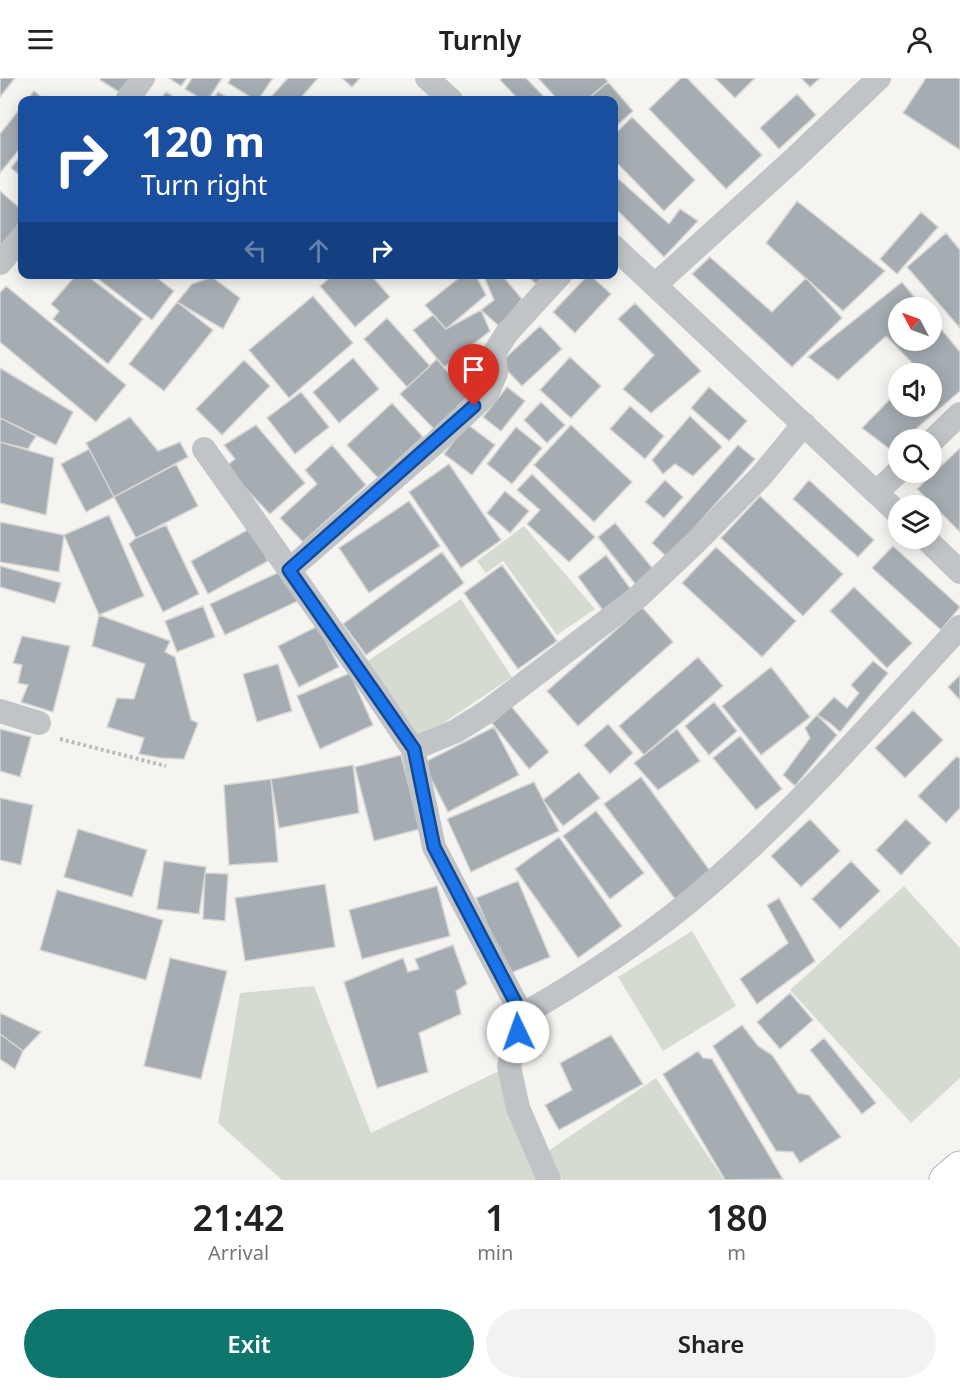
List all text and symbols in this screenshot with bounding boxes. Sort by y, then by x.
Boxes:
text: Turnly [439,21,521,58]
icon: menu [24,23,57,56]
icon: person [903,23,936,56]
text: 120 m [141,112,265,169]
icon: right [42,120,120,198]
text: Turn right [141,166,267,203]
icon: left [239,234,272,267]
icon: ahead [302,234,335,267]
icon: right [365,234,398,267]
north arrow [888,297,942,351]
map controls [888,297,942,549]
pin [448,344,499,406]
icon: arrive [457,353,490,386]
button: sound [888,363,942,417]
button: search [888,429,942,483]
button: layers [888,495,942,549]
position arrow [486,1000,550,1064]
text: 21:42 [192,1193,285,1242]
text: 1 [485,1193,506,1242]
text: 180 [706,1193,768,1242]
text: Arrival [208,1239,269,1266]
text: min [477,1239,513,1266]
text: m [727,1239,746,1266]
button: Exit [24,1309,474,1378]
button: Share [486,1309,936,1378]

